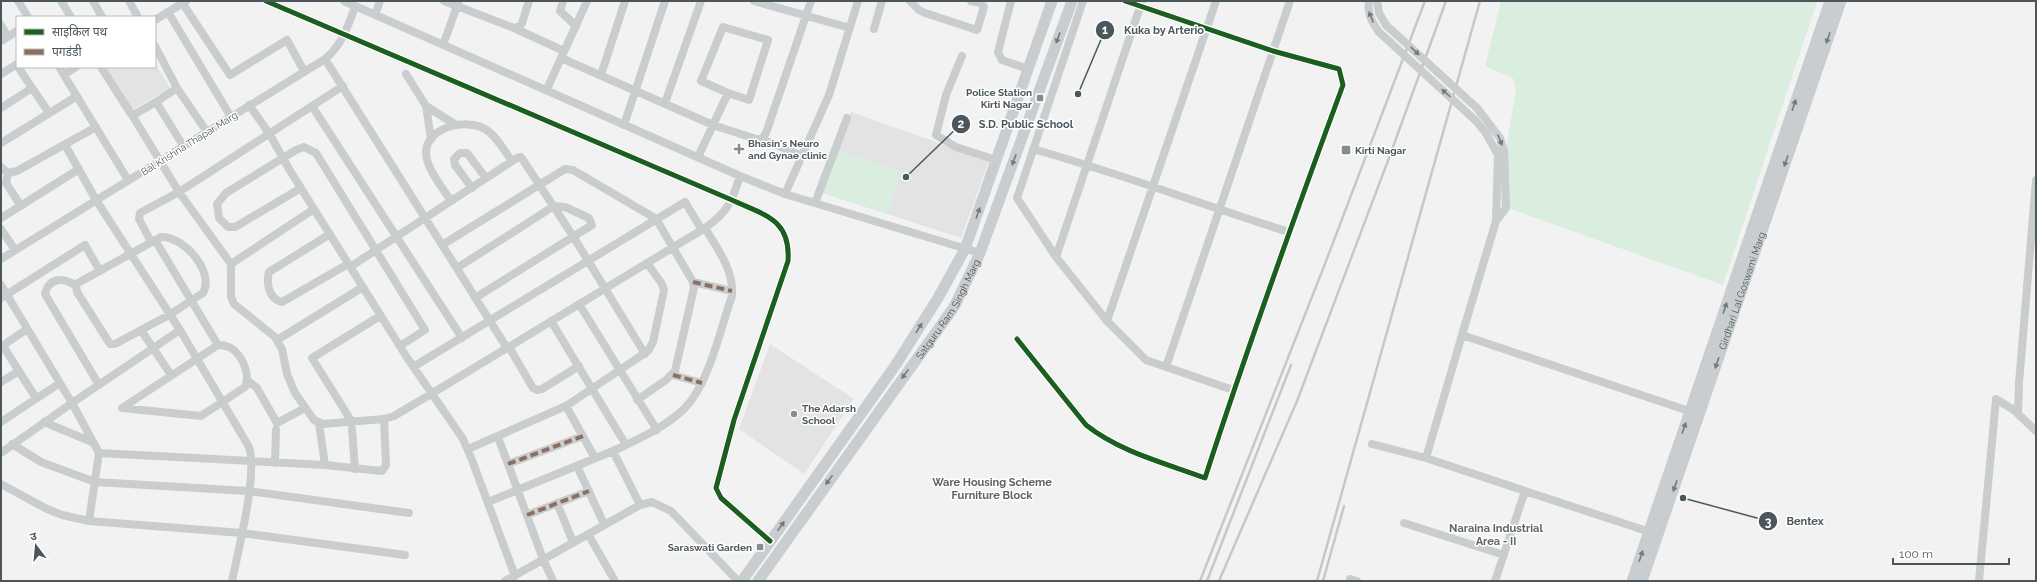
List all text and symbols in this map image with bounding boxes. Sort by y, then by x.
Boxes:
one-way arrow [1368,12,1374,23]
legend [16,16,156,68]
callout: Kuka by Arterio [1095,18,1212,41]
text: 1 [1102,23,1108,37]
text: साइकिल पथ [52,24,107,39]
text: Kuka by Arterio [1124,24,1204,37]
one-way arrow [1055,32,1061,44]
one-way arrow [1825,32,1831,44]
text: पगडंडी [52,44,82,59]
one-way arrow [1410,47,1420,56]
place label: Police Station Kirti Nagar [966,87,1032,110]
one-way arrow [1441,89,1451,98]
marker: Police Station Kirti Nagar [1035,93,1045,103]
one-way arrow [1792,99,1798,111]
street label: Bal Krishna Thapar Marg [139,109,240,178]
callout: S.D. Public School [951,112,1081,135]
text: 2 [958,117,965,131]
text: S.D. Public School [979,118,1074,131]
one-way arrow [1497,134,1503,146]
place label: Bhasin's Neuro and Gynae clinic [748,138,827,161]
marker: Bhasin's Neuro and Gynae clinic [733,143,745,155]
marker: Kirti Nagar [1340,144,1352,156]
place label: Kirti Nagar [1355,145,1406,156]
one-way arrow [1010,154,1016,166]
one-way arrow [1783,155,1789,167]
one-way arrow [975,206,981,218]
street label: Girdhari Lal Goswami Marg [1717,230,1767,351]
street label: Satguru Ram Singh Marg [914,257,982,361]
one-way arrow [1722,301,1728,313]
one-way arrow [915,323,923,333]
one-way arrow [1714,358,1720,370]
one-way arrow [901,369,909,380]
place label: The Adarsh School [802,403,856,426]
marker: The Adarsh School [789,409,799,419]
one-way arrow [1682,422,1688,434]
one-way arrow [825,474,833,485]
district label: Ware Housing Scheme Furniture Block [932,476,1052,502]
one-way arrow [1672,481,1678,493]
callout: Bentex [1758,510,1831,533]
text: 3 [1765,515,1772,529]
text: Bentex [1786,515,1824,528]
one-way arrow [777,521,785,532]
district label: Naraina Industrial Area - II [1449,522,1543,548]
north arrow [16,526,56,566]
text: उ [28,530,39,544]
scale bar [1893,540,2009,566]
place label: Saraswati Garden [668,542,752,553]
marker: Saraswati Garden [755,542,765,552]
text: 100 m [1899,547,1933,561]
one-way arrow [1638,550,1644,562]

